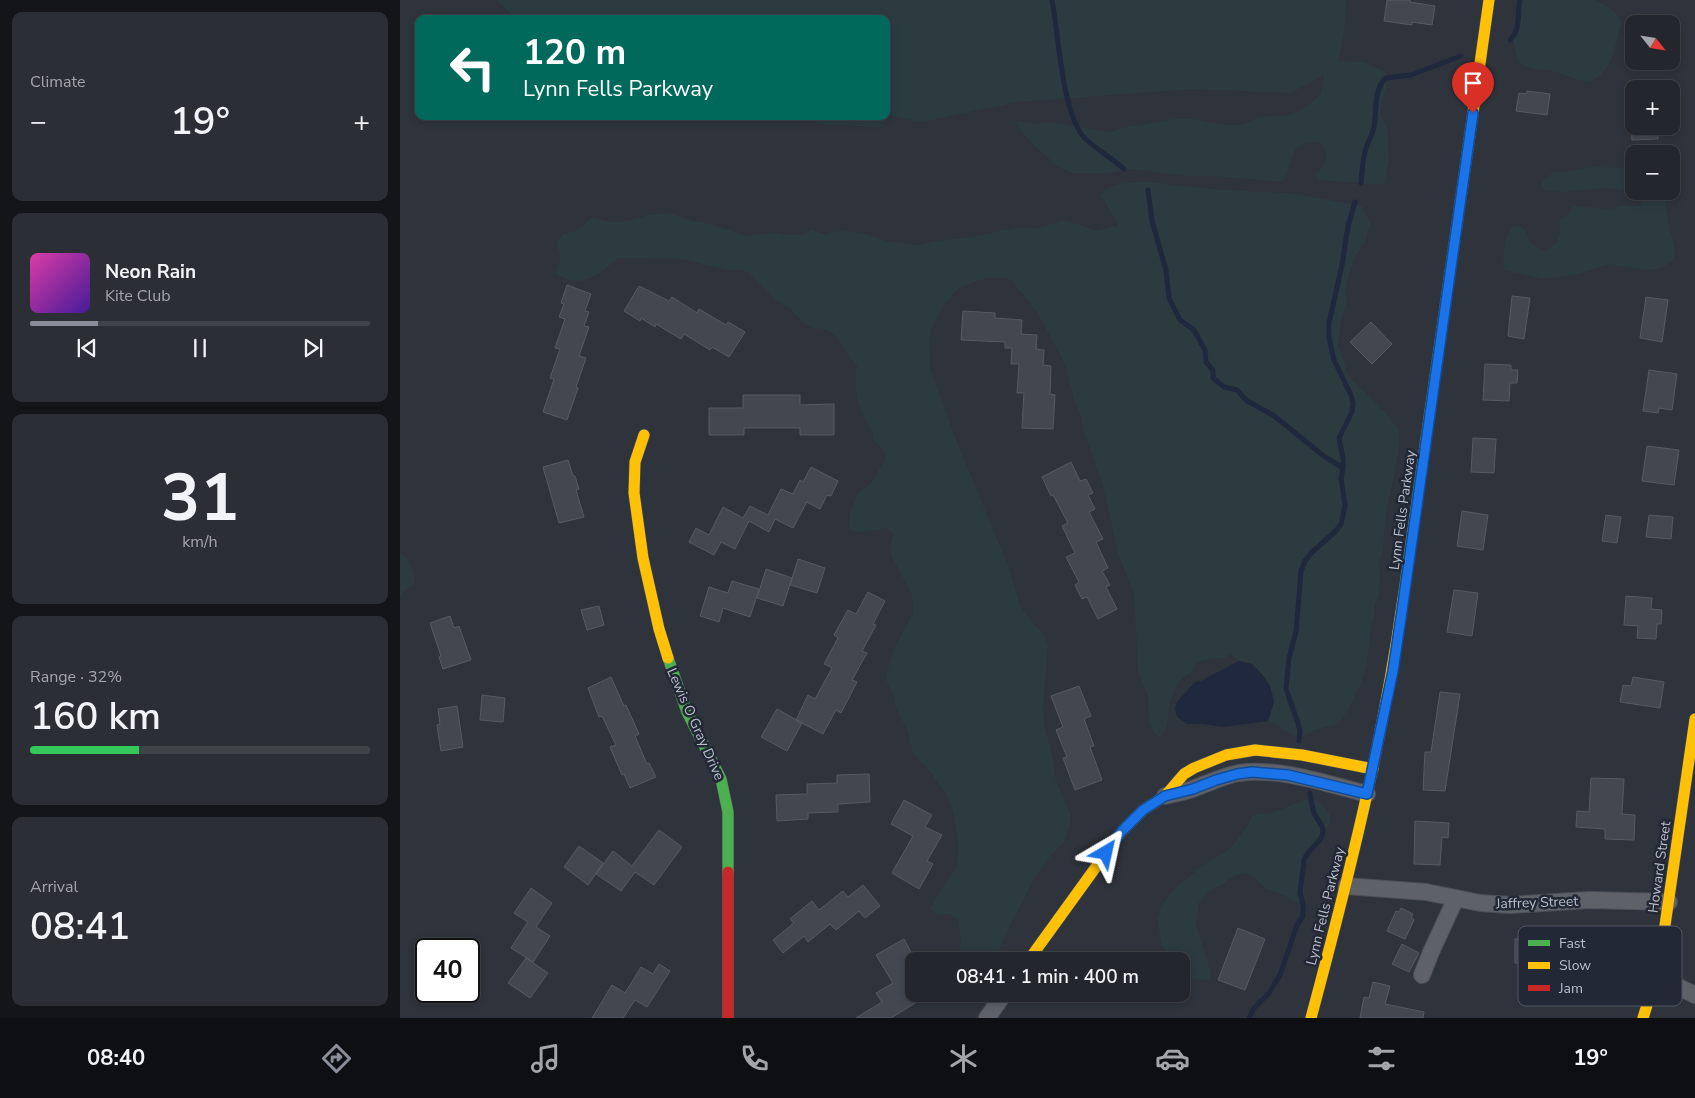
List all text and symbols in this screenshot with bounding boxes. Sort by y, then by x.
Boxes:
north arrow [1625,15,1680,70]
map controls [1625,15,1680,200]
text: 120 m [523,29,626,76]
icon: left [440,35,505,100]
pin [1452,62,1494,113]
icon: arrive [1459,69,1487,97]
text: Climate [30,71,85,93]
text: Lynn Fells Parkway [523,74,713,104]
button: + [1625,80,1680,135]
text: 19° [170,96,230,147]
text: − [30,103,47,141]
text: + [353,103,370,141]
button: − [1625,145,1680,200]
text: Neon Rain [105,259,196,285]
text: Kite Club [105,285,171,307]
icon: previous [73,334,101,362]
icon: pause [186,334,214,362]
icon: next [299,334,327,362]
street label: Lynn Fells Parkway [1385,448,1420,571]
text: 31 [161,454,239,543]
text: km/h [182,531,218,553]
street label: Lewis O Gray Drive [662,665,729,783]
text: Range · 32% [30,666,122,688]
text: 160 km [30,691,161,742]
street label: Howard Street [1644,820,1675,914]
position arrow [1079,826,1131,878]
street label: Lynn Fells Parkway [1302,844,1350,967]
text: Arrival [30,876,78,898]
street label: Jaffrey Street [1495,892,1579,913]
text: 08:41 [30,901,130,952]
legend [1518,926,1682,1006]
text: Fast [1559,934,1585,953]
speed limit sign: 40 [415,938,480,1003]
text: Slow [1559,956,1591,975]
text: 08:41 · 1 min · 400 m [956,964,1139,990]
text: Jam [1558,979,1583,998]
icon: directions [319,1041,354,1076]
icon: music [528,1041,563,1076]
icon: phone [737,1041,772,1076]
icon: climate [946,1041,981,1076]
icon: car [1155,1041,1190,1076]
icon: filters [1364,1041,1399,1076]
text: 08:40 [87,1043,145,1073]
text: 19° [1573,1043,1608,1073]

